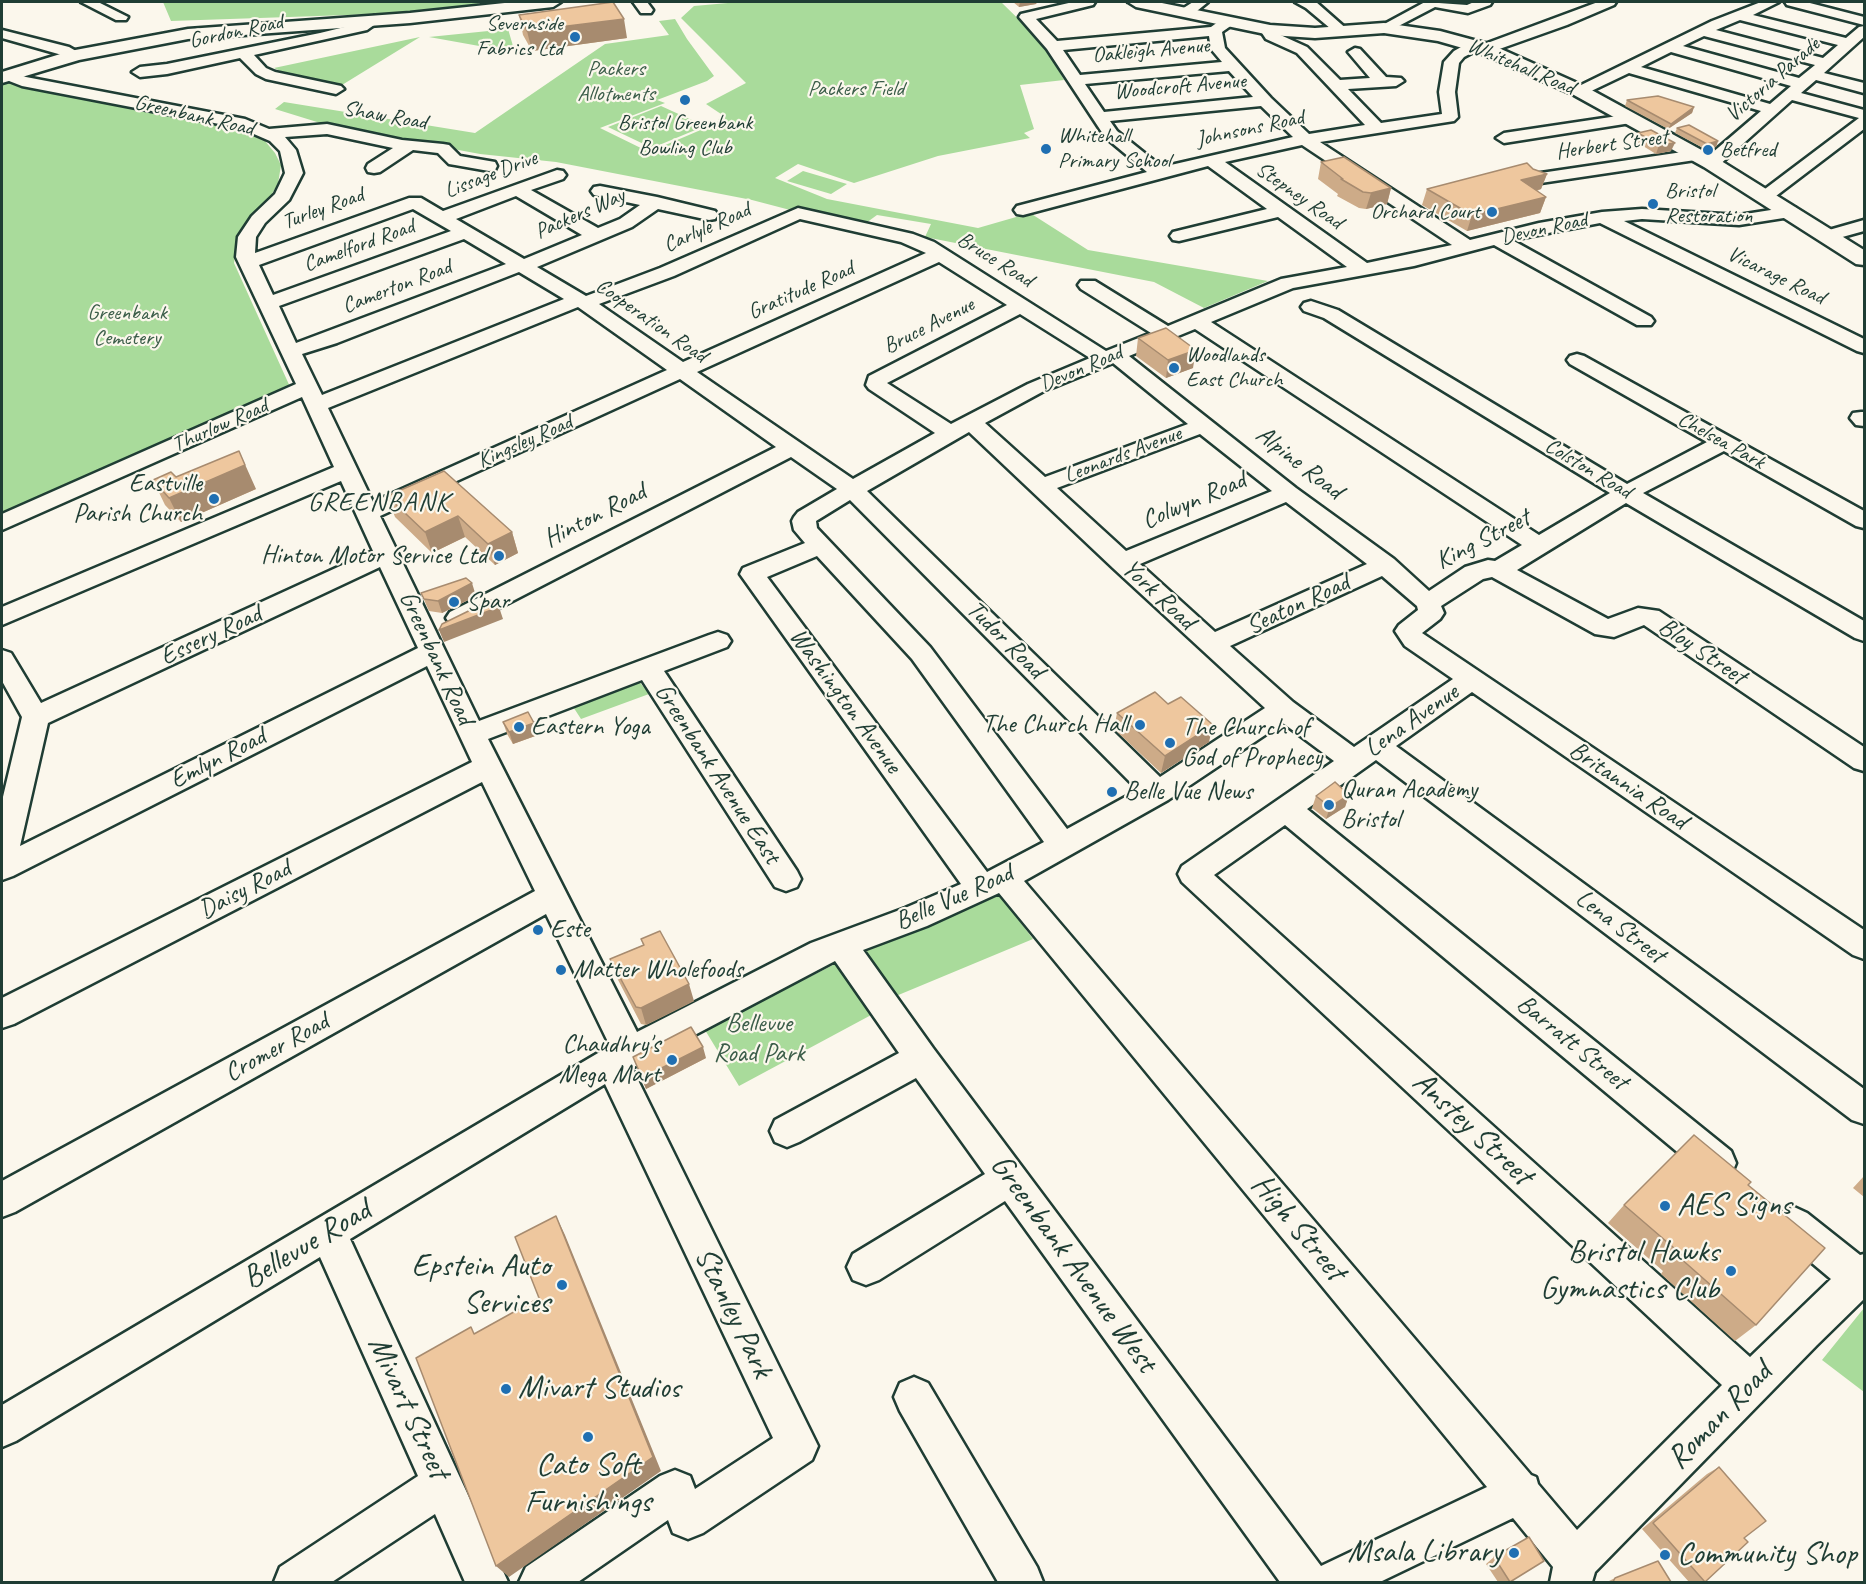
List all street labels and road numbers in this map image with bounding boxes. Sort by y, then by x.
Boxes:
street label: Gordon Road [187,9,285,55]
street label: Victoria Parade [1720,32,1826,128]
street label: Oakleigh Avenue [1091,33,1211,69]
street label: Whitehall Road [1463,33,1579,101]
street label: Woodcroft Avenue [1113,68,1247,106]
street label: Greenbank Road [132,89,256,143]
street label: Shaw Road [341,96,429,136]
street label: Johnsons Road [1194,105,1306,153]
street label: Herbert Street [1554,124,1670,166]
street label: Lissage Drive [441,145,541,205]
street label: Stepney Road [1250,156,1348,236]
street label: Turley Road [279,182,367,236]
street label: Packers Way [531,183,629,245]
street label: Carlyle Road [660,197,754,259]
street label: Devon Road [1499,207,1589,251]
street label: Camelford Road [300,214,418,278]
street label: Bruce Road [952,226,1038,294]
street label: Vicarage Road [1723,241,1829,311]
street label: Camerton Road [339,254,455,320]
street label: Gratitude Road [744,256,858,326]
street label: Cooperation Road [590,273,712,369]
street label: Bruce Avenue [879,292,979,360]
street label: Devon Road [1036,340,1126,398]
street label: Thurlow Road [168,393,272,459]
street label: Chelsea Park [1673,406,1769,476]
street label: Kingsley Road [473,409,577,475]
street label: Alpine Road [1249,419,1349,507]
street label: Leonards Avenue [1061,421,1185,489]
street label: Colston Road [1540,433,1636,505]
street label: Colwyn Road [1137,465,1251,537]
street label: Hinton Road [539,477,651,555]
street label: King Street [1431,503,1535,577]
street label: York Road [1115,553,1201,637]
street label: Seaton Road [1241,568,1355,642]
street label: Greenbank Road [392,586,480,730]
street label: Tudor Road [959,594,1051,686]
street label: Essery Road [155,599,267,673]
street label: Bloy Street [1652,611,1752,693]
street label: Washington Avenue [782,622,908,780]
street label: Lena Avenue [1359,677,1465,765]
street label: Greenbank Avenue East [647,678,787,870]
street label: Emlyn Road [165,722,271,796]
street label: Britannia Road [1563,735,1693,837]
street label: Daisy Road [194,854,296,926]
street label: Belle Vue Road [890,858,1018,938]
street label: Lena Street [1569,883,1671,971]
street label: Barratt Street [1510,989,1634,1097]
street label: Cromer Road [219,1007,335,1089]
street label: Anstey Street [1404,1064,1540,1194]
street label: Greenbank Avenue West [981,1148,1165,1380]
street label: High Street [1242,1167,1354,1289]
street label: Bellevue Road [236,1192,378,1298]
street label: Stanley Park [685,1241,781,1385]
street label: Mivart Street [358,1331,458,1485]
street label: Roman Road [1659,1354,1781,1478]

